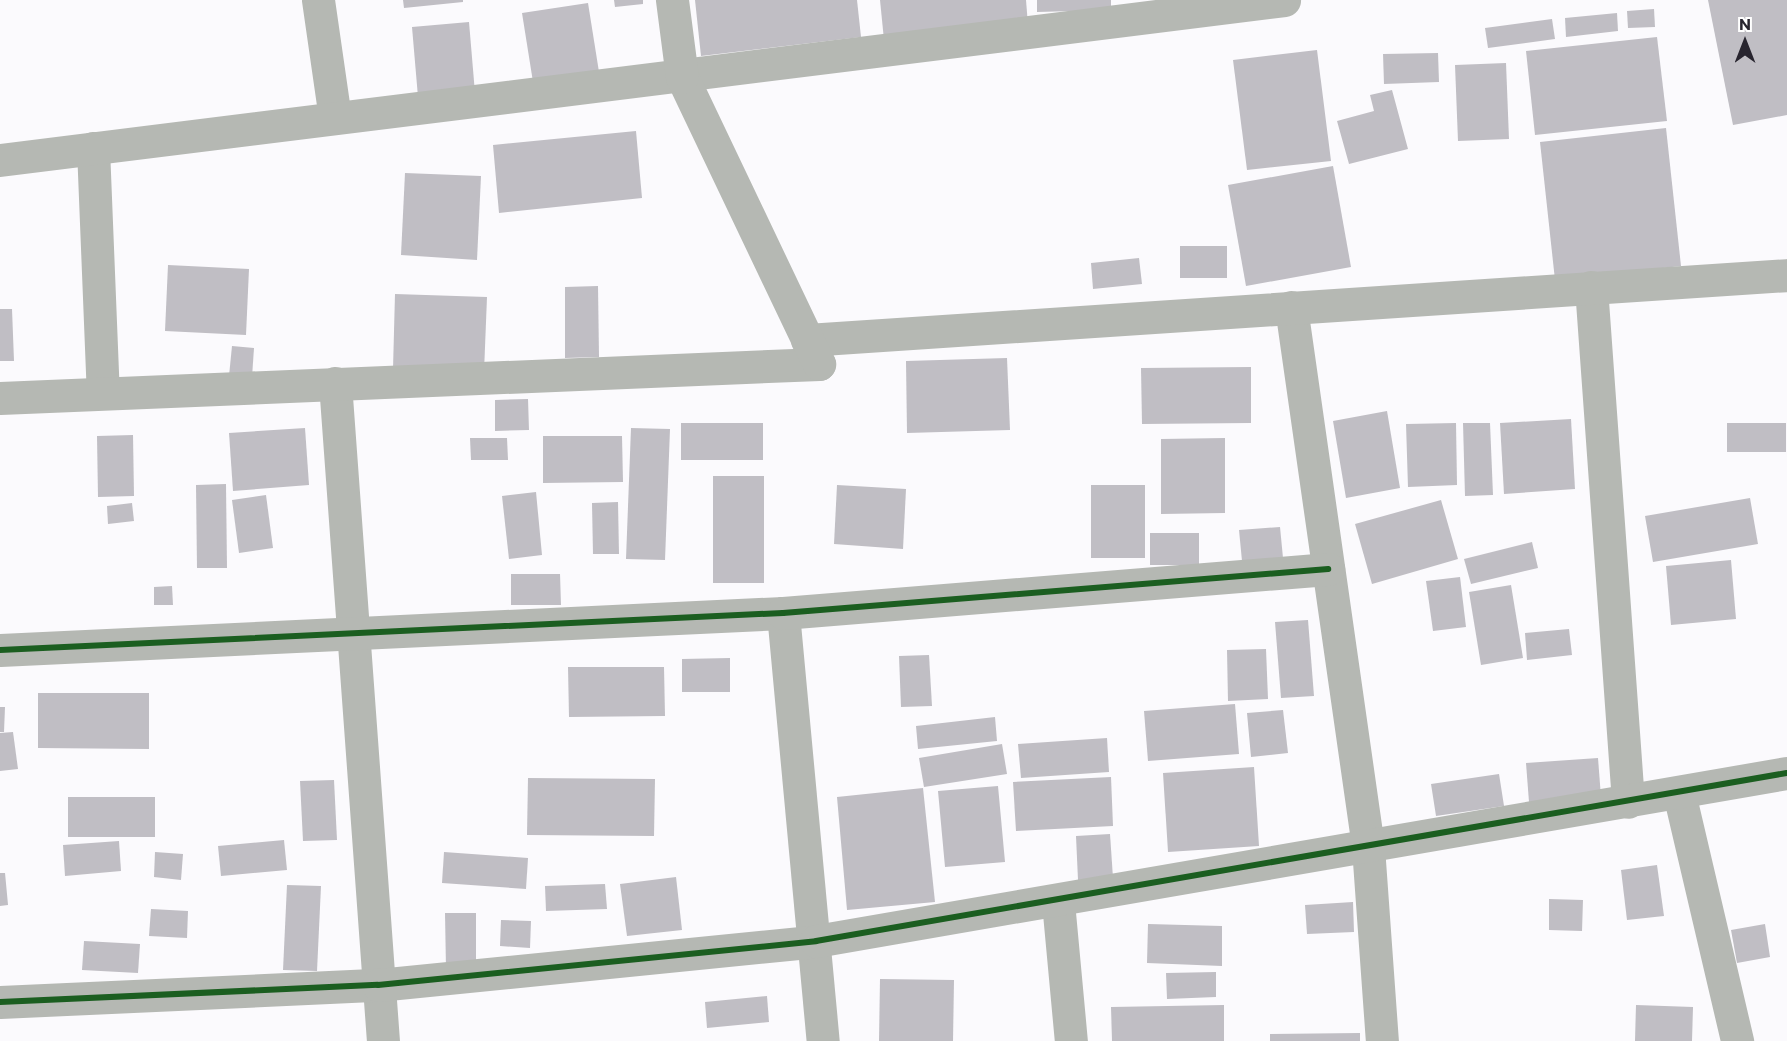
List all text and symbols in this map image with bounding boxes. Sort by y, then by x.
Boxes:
north arrow [1715,12,1775,72]
text: N [1739,14,1751,33]

